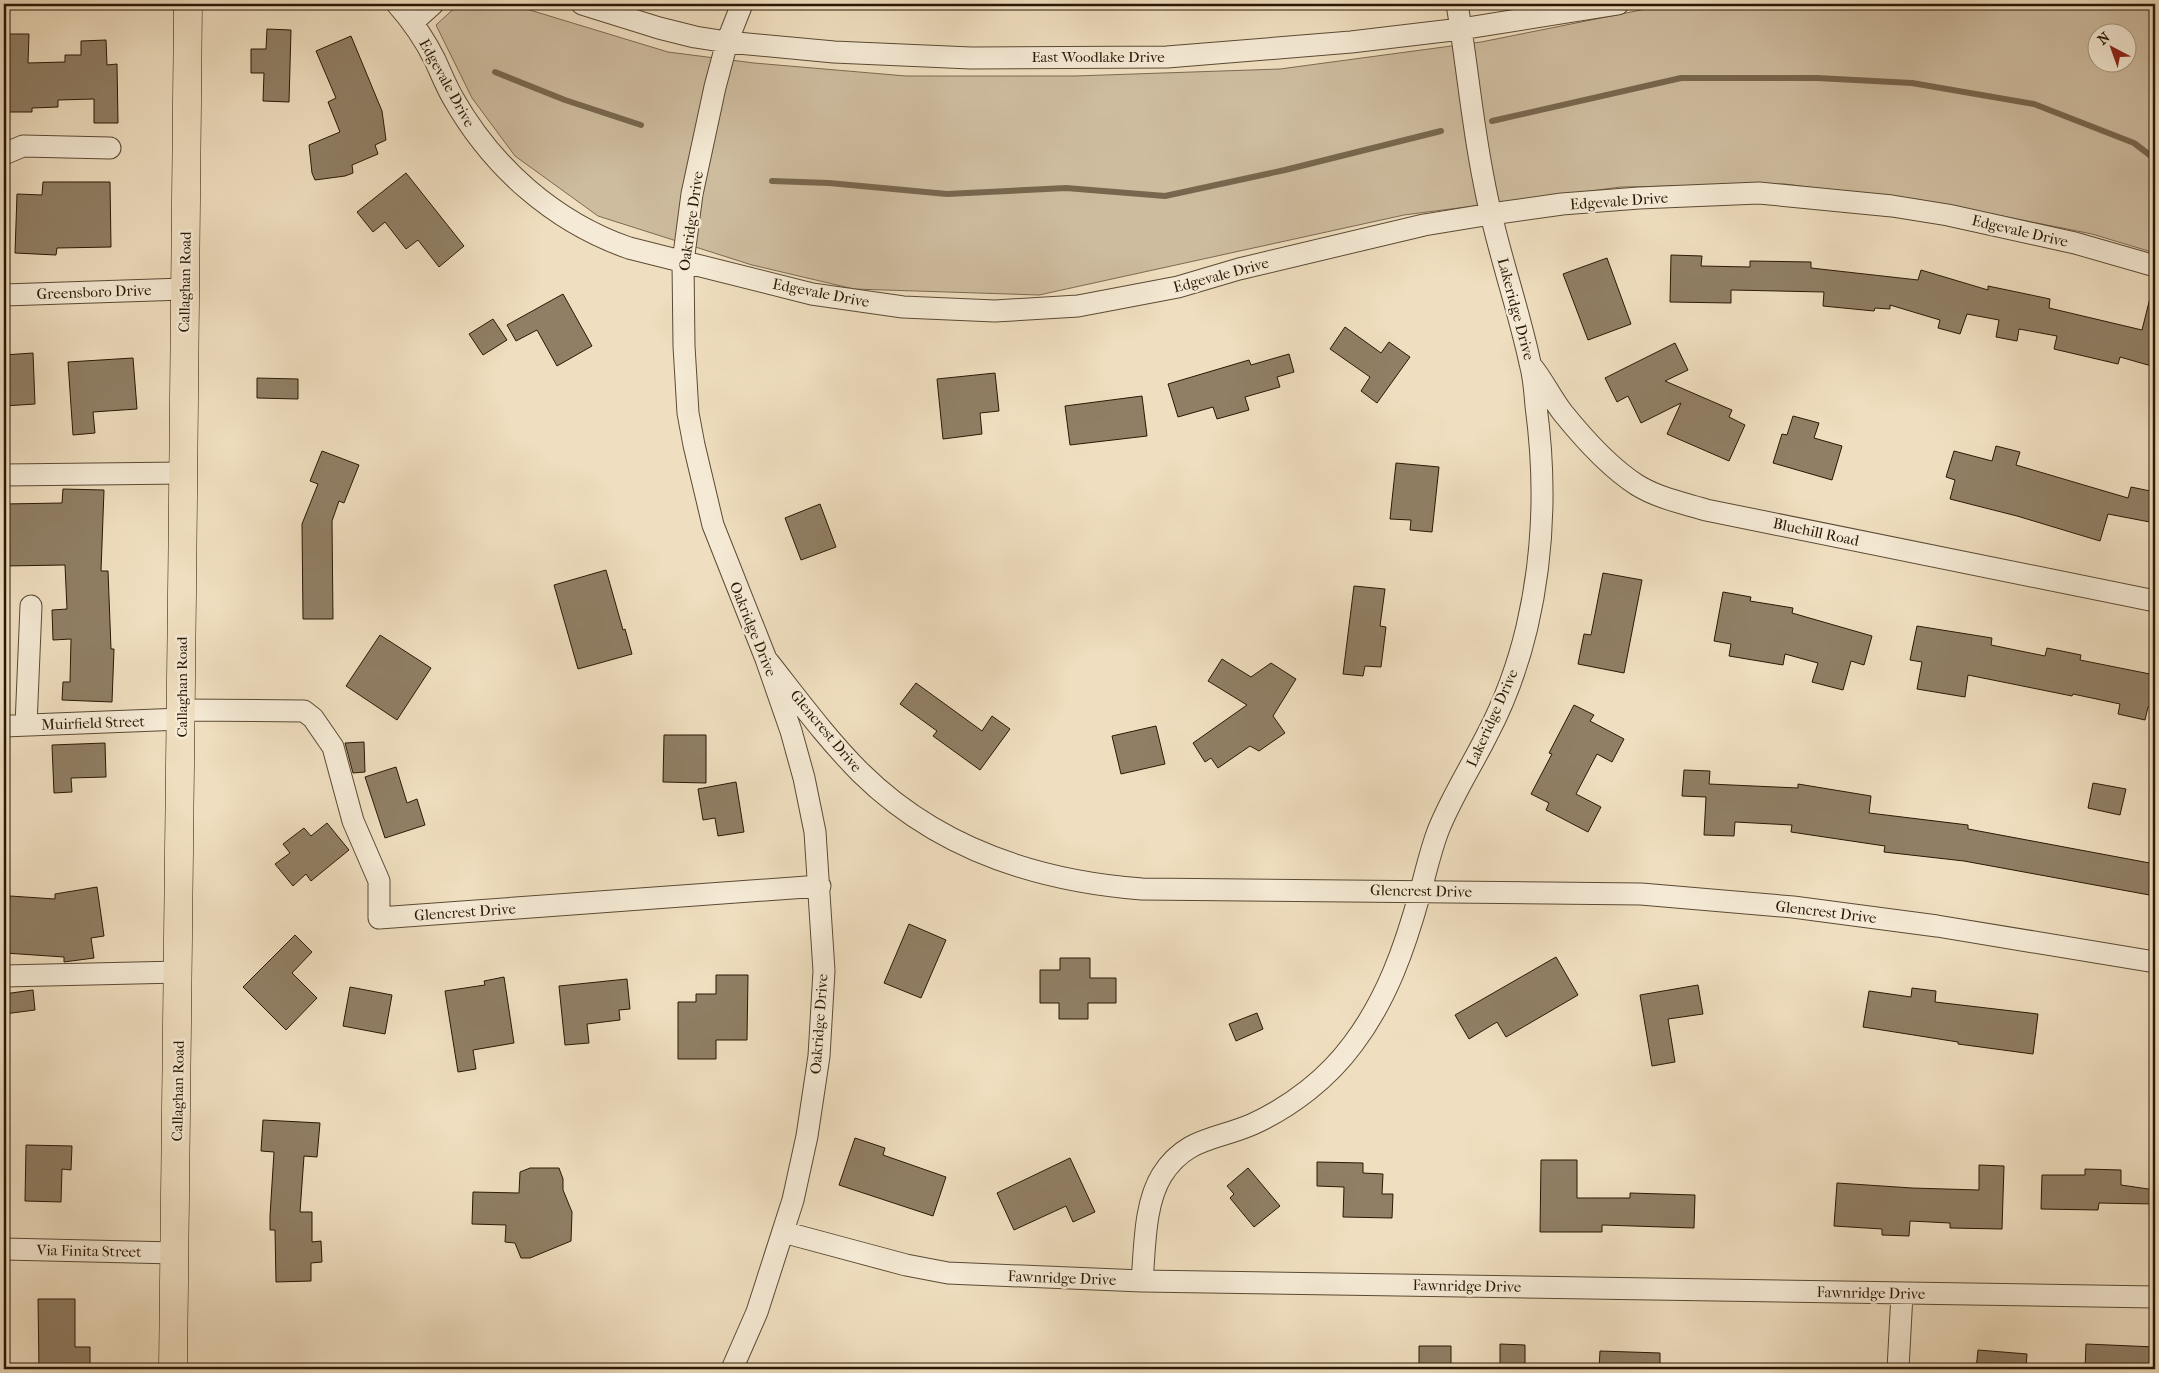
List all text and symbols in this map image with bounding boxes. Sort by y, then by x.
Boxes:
north arrow [2086,22,2136,72]
text: N [2094,28,2114,48]
street label: Edgevale Drive [415,36,479,131]
street label: East Woodlake Drive [1031,48,1165,66]
street label: Oakridge Drive [675,169,707,272]
street label: Edgevale Drive [1569,189,1669,213]
street label: Edgevale Drive [1970,211,2070,251]
street label: Callaghan Road [175,231,195,333]
street label: Edgevale Drive [1171,253,1271,296]
street label: Lakeridge Drive [1494,256,1538,363]
street label: Edgevale Drive [771,275,871,311]
street label: Greensboro Drive [36,281,152,303]
street label: Bluehill Road [1771,514,1861,550]
street label: Oakridge Drive [726,579,780,680]
street label: Callaghan Road [173,636,191,737]
street label: Lakeridge Drive [1462,666,1522,770]
street label: Glencrest Drive [786,686,866,776]
street label: Muirfield Street [41,712,146,734]
street label: Glencrest Drive [1370,881,1473,901]
street label: Glencrest Drive [1774,897,1878,927]
street label: Glencrest Drive [414,899,517,925]
street label: Oakridge Drive [807,973,832,1075]
street label: Callaghan Road [168,1040,188,1142]
street label: Via Finita Street [35,1241,142,1261]
street label: Fawnridge Drive [1007,1267,1117,1289]
street label: Fawnridge Drive [1413,1276,1522,1296]
street label: Fawnridge Drive [1817,1283,1926,1303]

